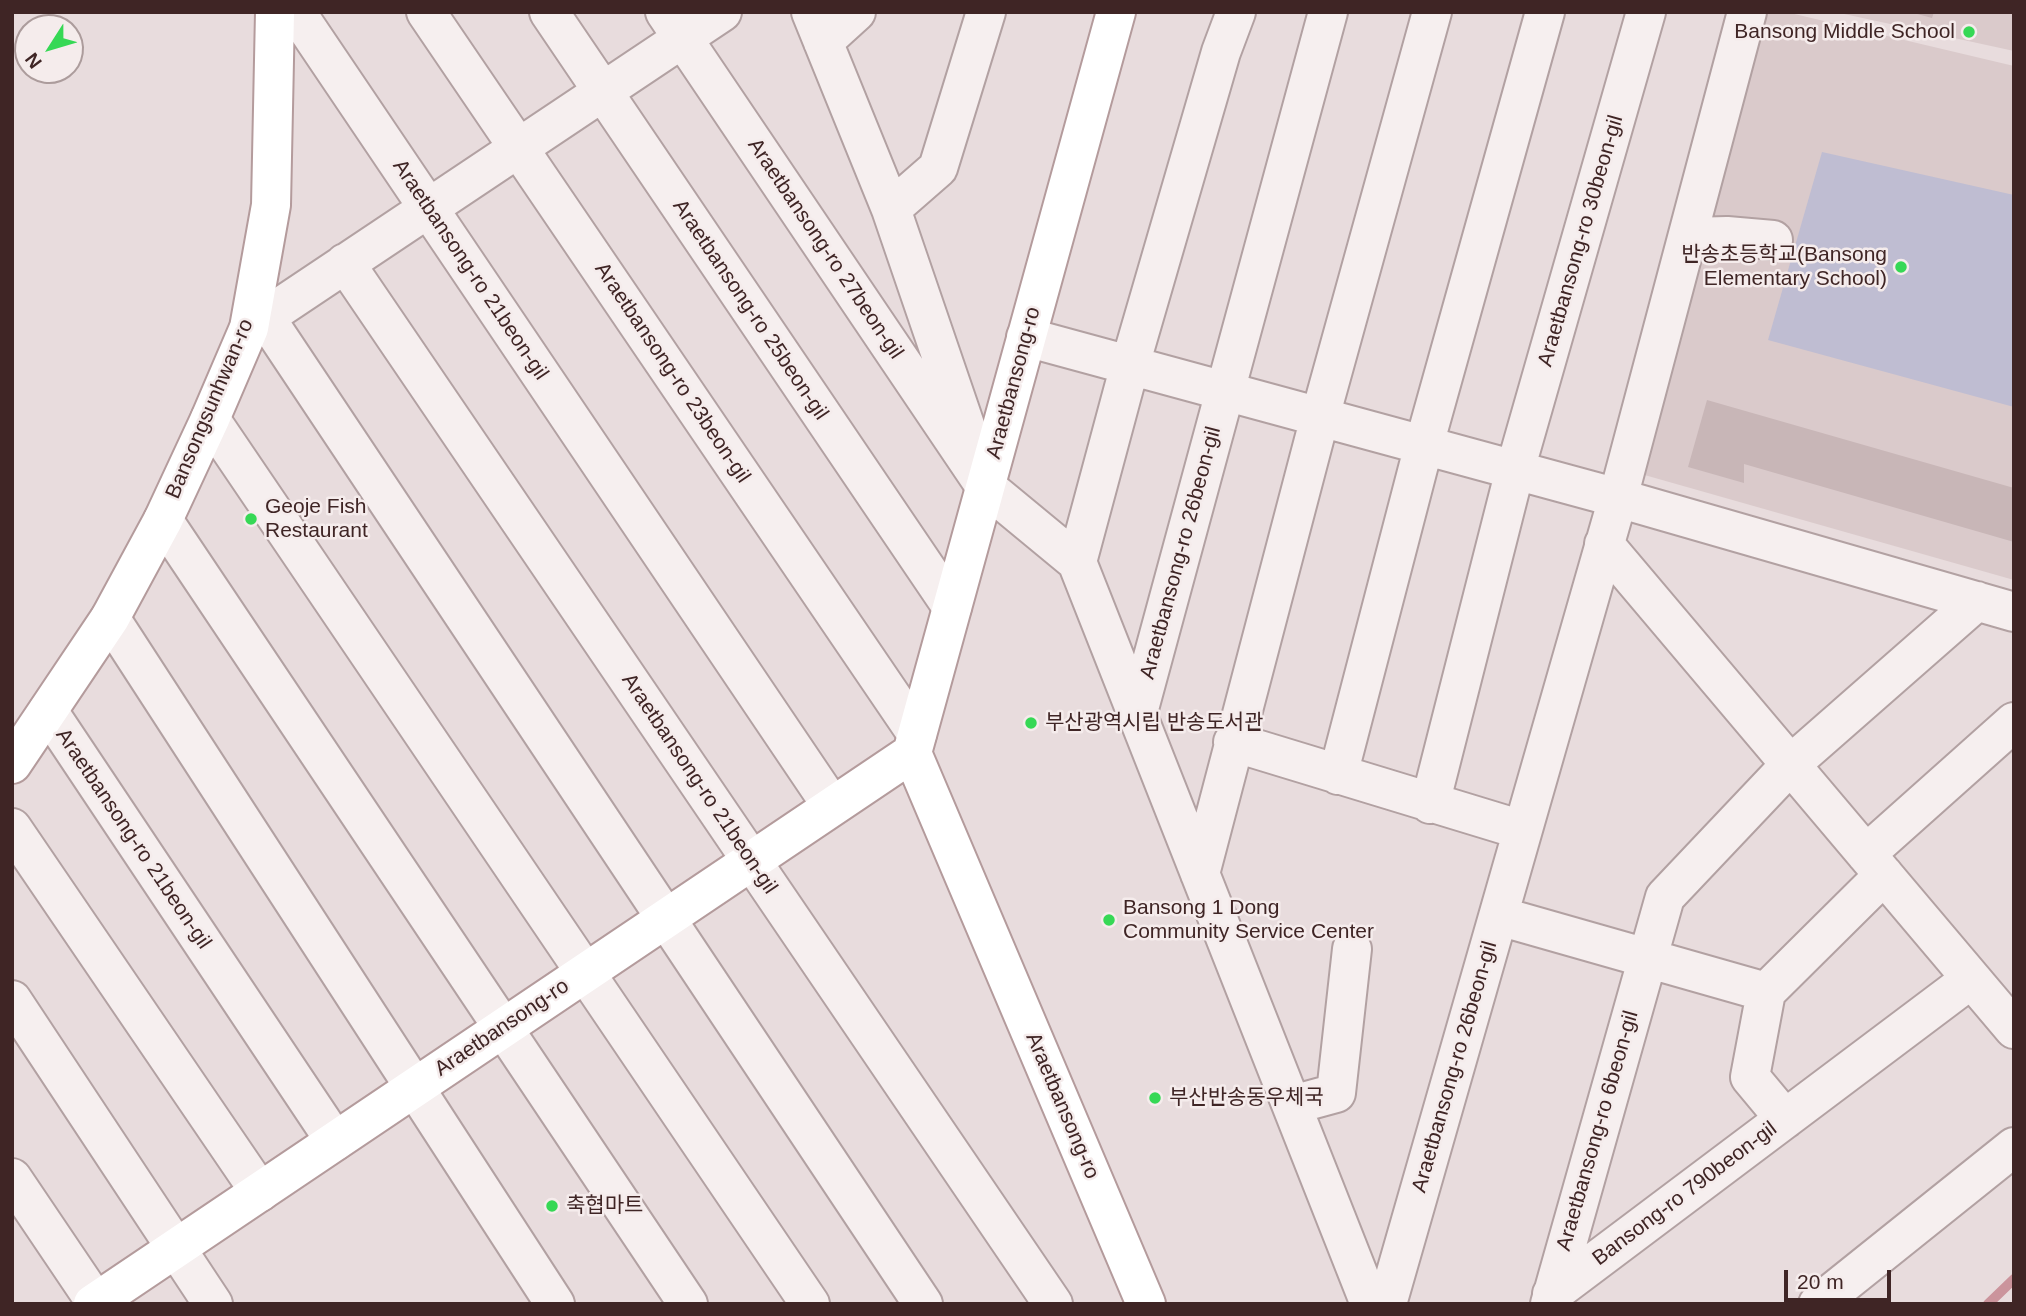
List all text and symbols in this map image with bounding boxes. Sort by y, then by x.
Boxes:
north arrow [14,14,84,84]
place label: Bansong Middle School [1734,19,1955,45]
marker: Bansong Middle School [1961,24,1977,40]
text: N [21,49,46,73]
street label: Araetbansong-ro 30beon-gil [1533,112,1629,370]
street label: Araetbansong-ro 27beon-gil [742,134,908,364]
street label: Araetbansong-ro 21beon-gil [387,155,553,385]
street label: Araetbansong-ro 25beon-gil [667,195,833,425]
place label: 반송초등학교(Bansong Elementary School) [1681,242,1887,292]
street label: Araetbansong-ro 23beon-gil [589,258,755,488]
marker: 반송초등학교(Bansong Elementary School) [1893,259,1909,275]
street label: Araetbansong-ro [982,304,1046,462]
street label: Bansongsunhwan-ro [161,315,259,503]
street label: Araetbansong-ro 26beon-gil [1135,424,1227,682]
place label: Geoje Fish Restaurant [265,494,368,544]
marker: Geoje Fish Restaurant [243,511,259,527]
street label: Araetbansong-ro 21beon-gil [616,669,782,899]
place label: 부산광역시립 반송도서관 [1045,710,1263,736]
marker: 부산광역시립 반송도서관 [1023,715,1039,731]
street label: Araetbansong-ro 21beon-gil [50,724,216,954]
place label: Bansong 1 Dong Community Service Center [1123,895,1374,945]
marker: Bansong 1 Dong Community Service Center [1101,912,1117,928]
street label: Araetbansong-ro 26beon-gil [1407,938,1503,1196]
street label: Araetbansong-ro [430,974,574,1082]
street label: Araetbansong-ro 6beon-gil [1552,1008,1644,1254]
street label: Araetbansong-ro [1020,1029,1104,1183]
place label: 부산반송동우체국 [1169,1085,1324,1111]
marker: 부산반송동우체국 [1147,1090,1163,1106]
street label: Bansong-ro 790beon-gil [1588,1116,1782,1272]
place label: 축협마트 [566,1193,643,1219]
marker: 축협마트 [544,1198,560,1214]
scale bar [1788,1256,1895,1300]
text: 20 m [1797,1270,1844,1293]

